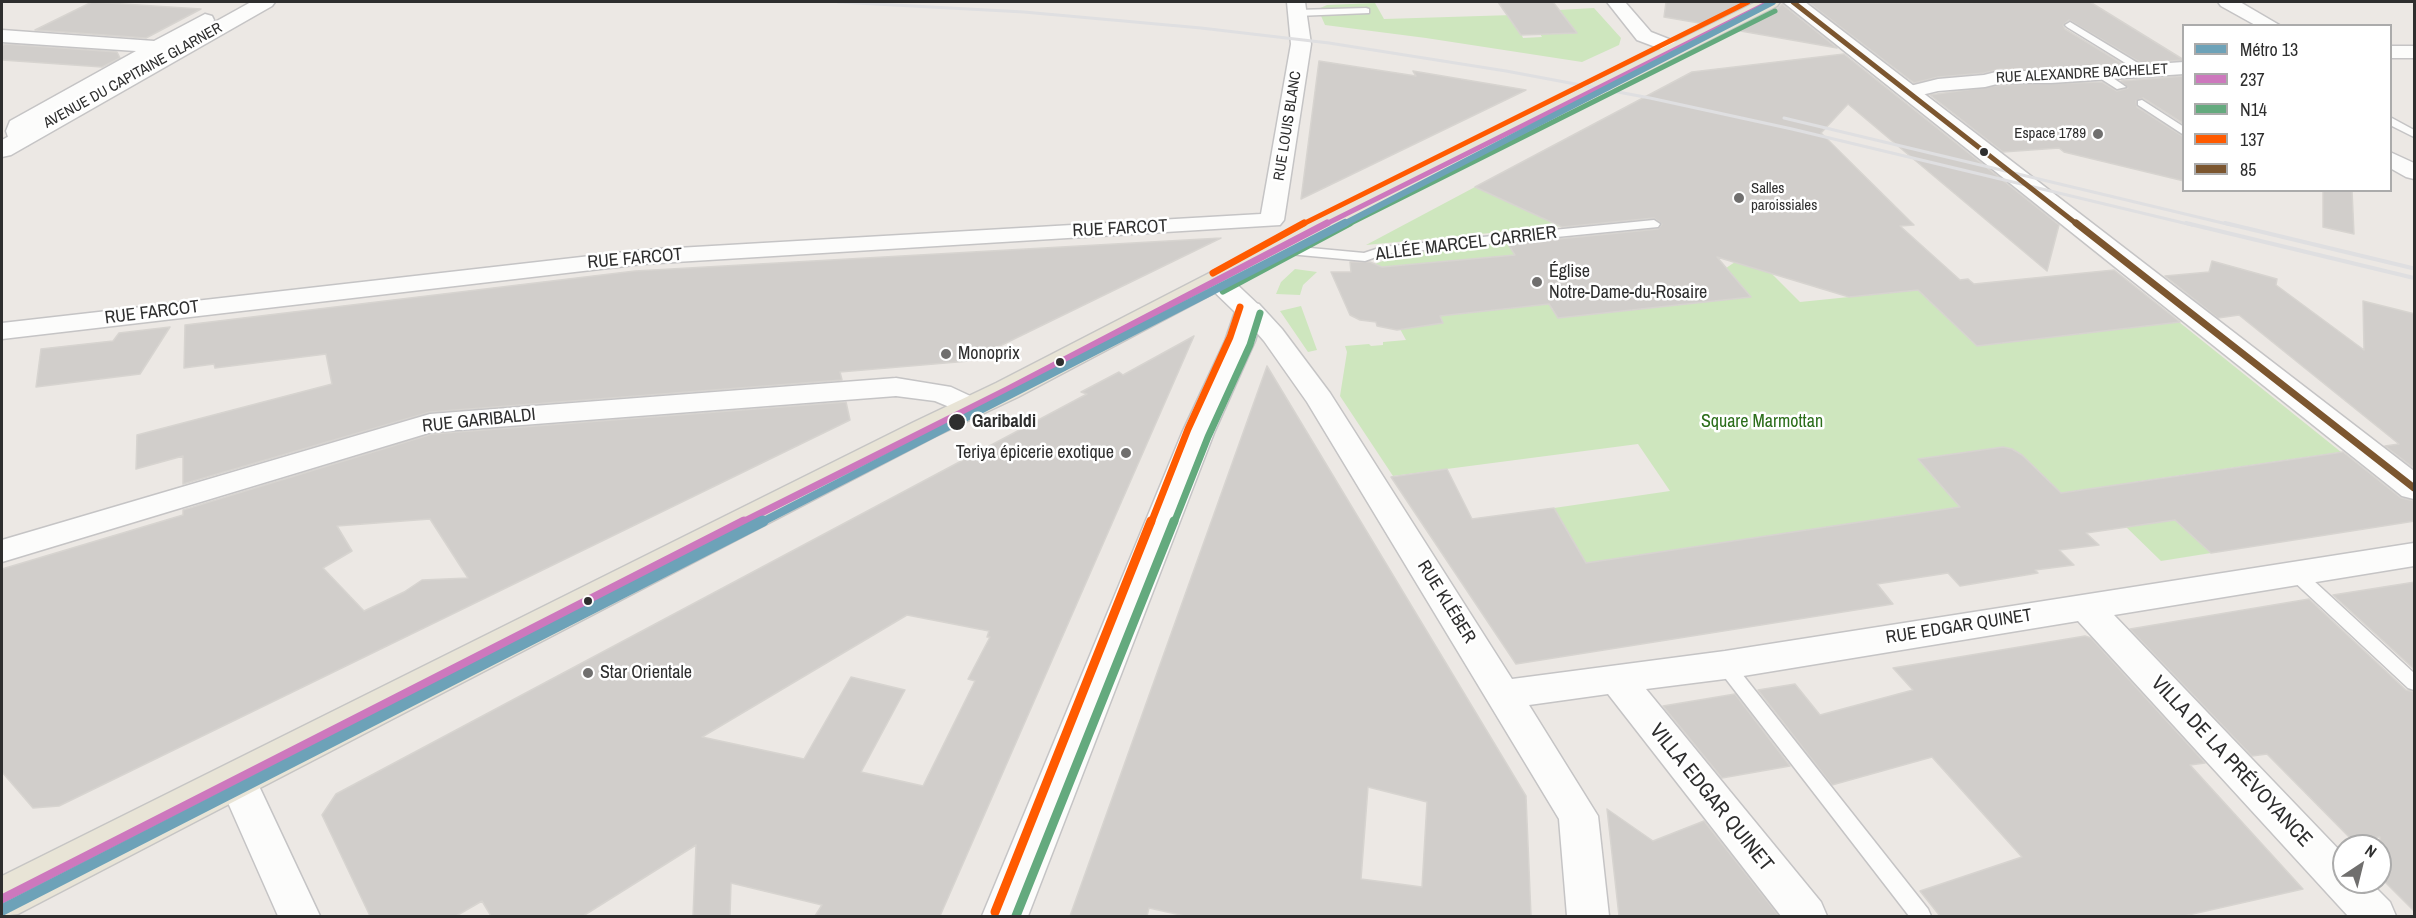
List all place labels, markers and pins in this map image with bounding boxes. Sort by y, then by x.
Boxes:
place label: Espace 1789 [2014,125,2086,143]
marker: Espace 1789 [2091,127,2105,141]
unlabelled marker [1978,146,1990,158]
place label: Salles paroissiales [1751,180,1817,215]
marker: Salles paroissiales [1732,191,1746,205]
place label: Église Notre-Dame-du-Rosaire [1549,261,1707,304]
marker: Église Notre-Dame-du-Rosaire [1530,275,1544,289]
place label: Monoprix [958,343,1020,365]
marker: Monoprix [939,347,953,361]
unlabelled marker [1054,356,1066,368]
place label: Garibaldi [972,411,1036,433]
marker: Garibaldi [947,412,967,432]
place label: Teriya épicerie exotique [956,442,1114,464]
marker: Teriya épicerie exotique [1119,446,1133,460]
unlabelled marker [582,595,594,607]
place label: Star Orientale [600,662,692,684]
marker: Star Orientale [581,666,595,680]

